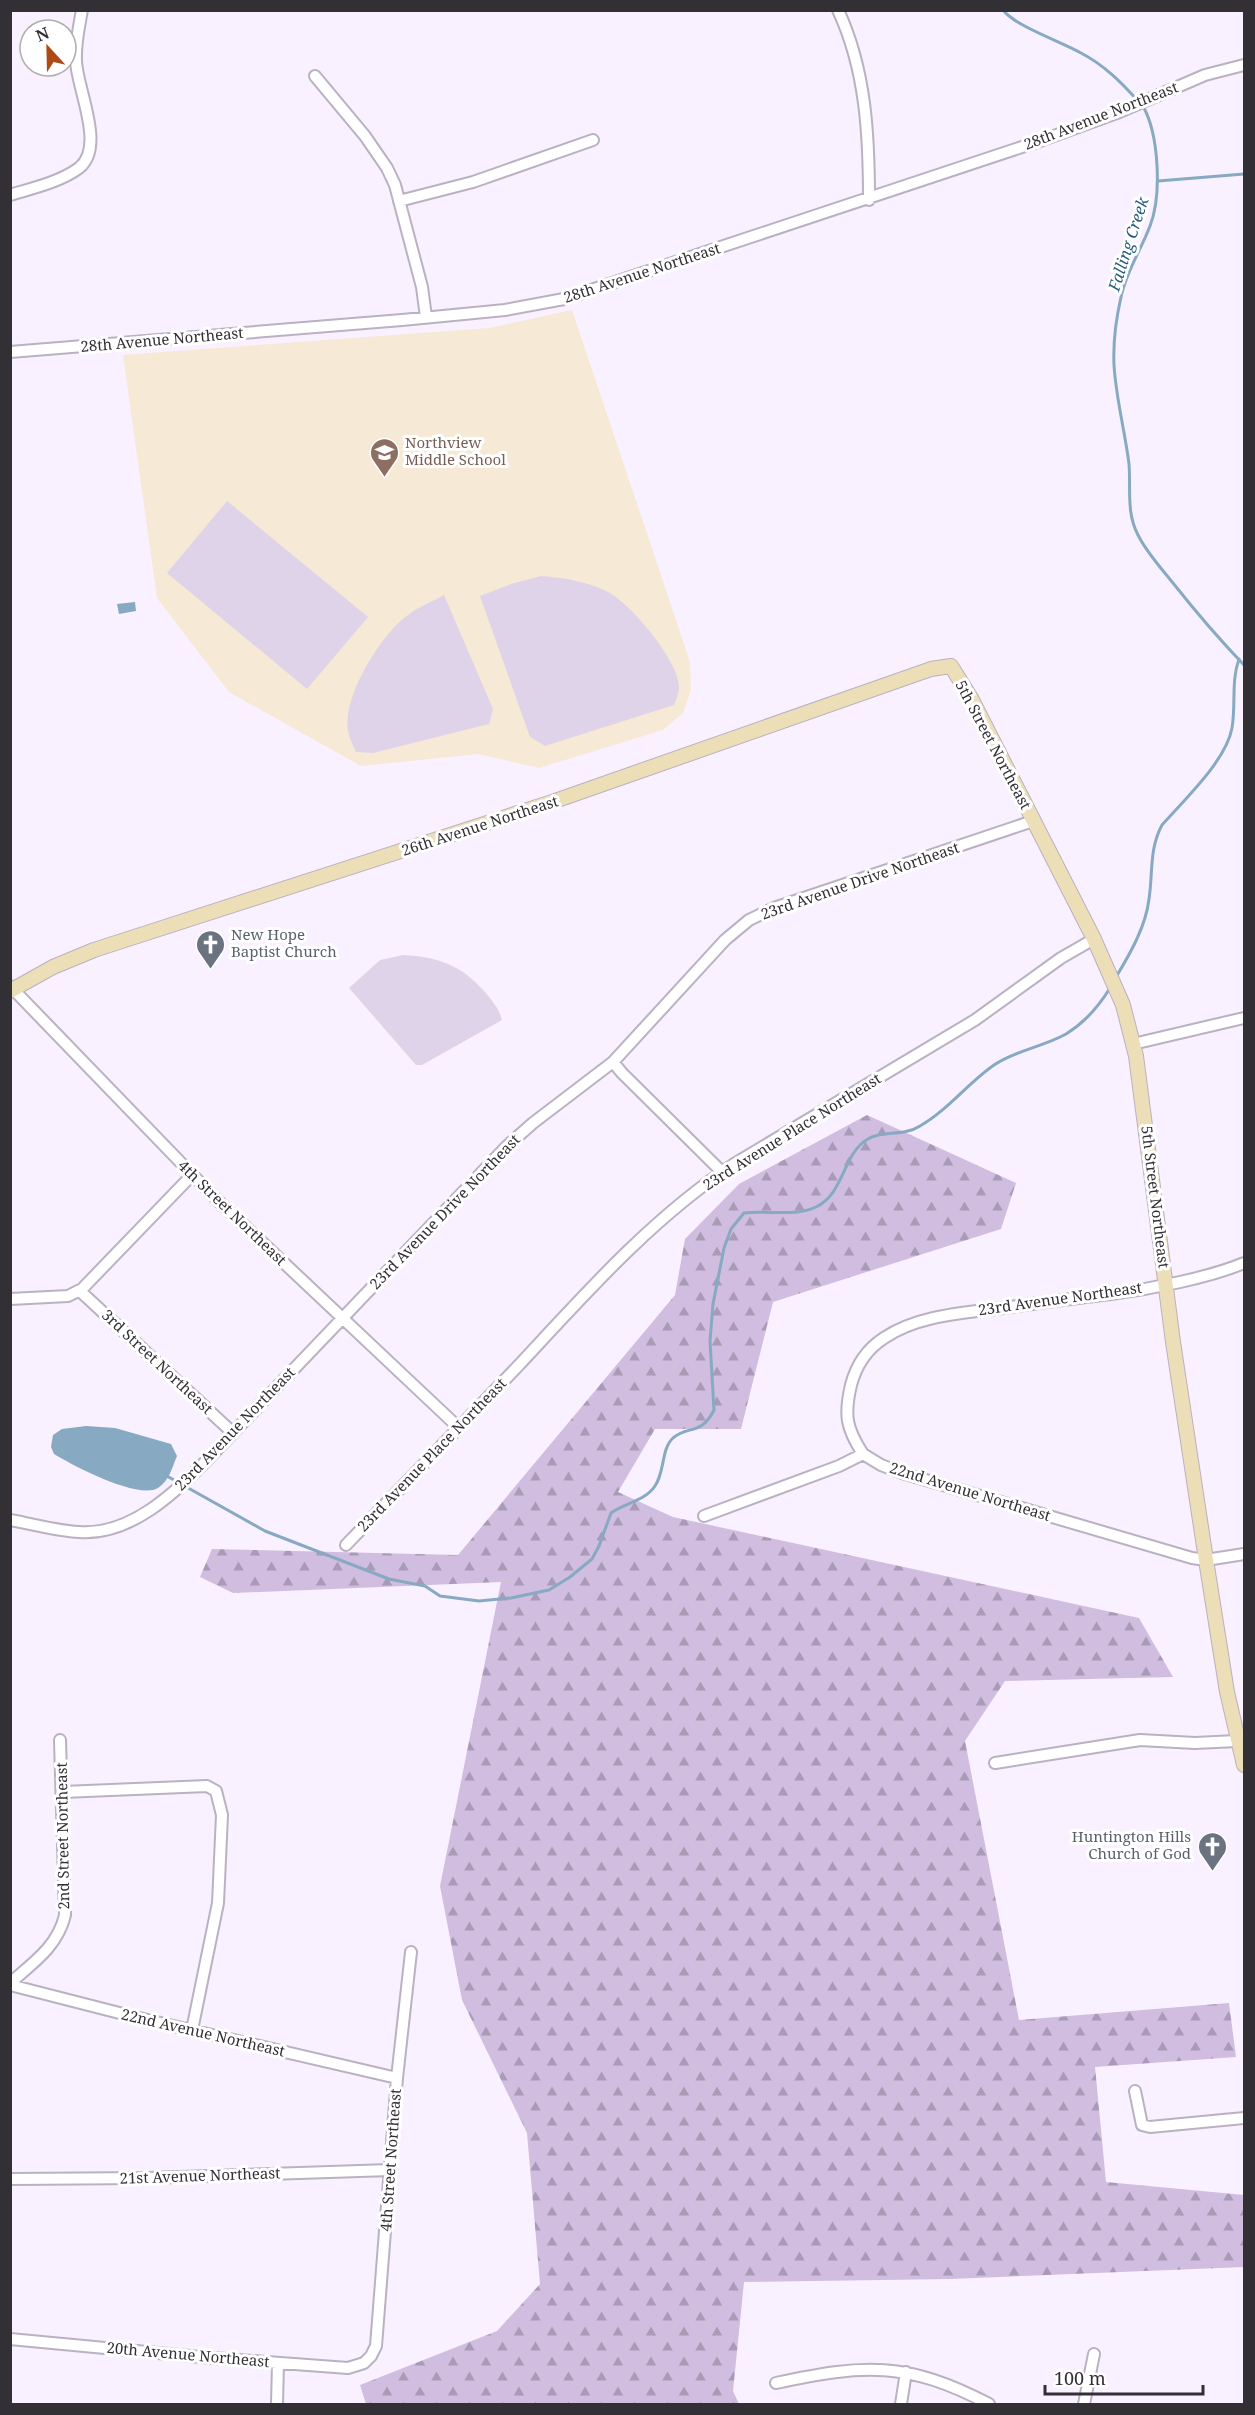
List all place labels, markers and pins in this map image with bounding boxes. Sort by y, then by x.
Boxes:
place label: Northview Middle School [405,432,506,469]
school or university icon: Northview Middle School [368,436,400,478]
place label: New Hope Baptist Church [231,924,337,961]
church icon: New Hope Baptist Church [194,928,226,970]
place label: Huntington Hills Church of God [1072,1826,1191,1863]
church icon: Huntington Hills Church of God [1196,1830,1228,1872]

